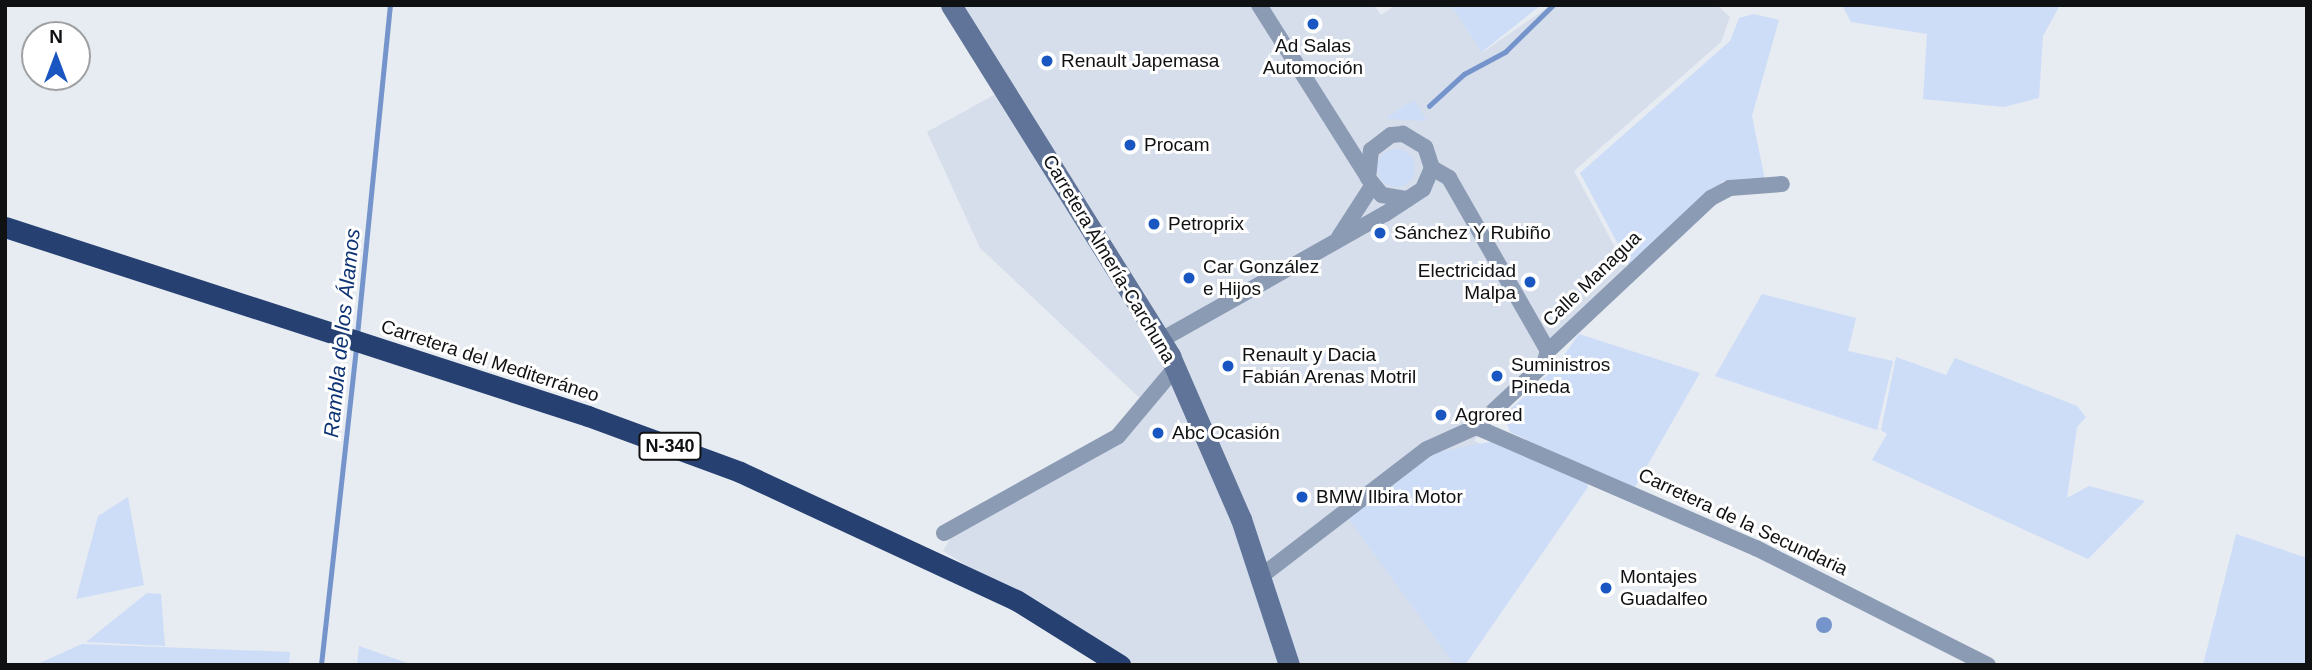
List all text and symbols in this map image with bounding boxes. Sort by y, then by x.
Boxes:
marker: Ad Salas Automoción [1305,16,1321,32]
north arrow [21,21,91,91]
text: N [49,26,63,47]
place label: Ad Salas Automoción [1263,35,1363,79]
place label: Renault Japemasa [1061,50,1219,72]
marker: Renault Japemasa [1039,53,1055,69]
place label: Procam [1144,134,1209,156]
marker: Procam [1122,137,1138,153]
street label: Carretera Almería-Carchuna [1038,150,1180,368]
place label: Petroprix [1168,213,1244,235]
marker: Petroprix [1146,216,1162,232]
place label: Sánchez Y Rubiño [1394,222,1551,244]
marker: Sánchez Y Rubiño [1372,225,1388,241]
street label: Calle Managua [1538,226,1646,332]
water label: Rambla de los Álamos [318,227,366,439]
place label: Car González e Hijos [1203,256,1319,300]
place label: Electricidad Malpa [1418,260,1516,304]
marker: Car González e Hijos [1181,270,1197,286]
marker: Electricidad Malpa [1522,274,1538,290]
street label: Carretera del Mediterráneo [378,315,602,407]
place label: Renault y Dacia Fabián Arenas Motril [1242,344,1417,388]
place label: Suministros Pineda [1511,354,1610,398]
marker: Renault y Dacia Fabián Arenas Motril [1220,358,1236,374]
marker: Suministros Pineda [1489,368,1505,384]
place label: Agrored [1455,404,1523,426]
marker: Agrored [1433,407,1449,423]
place label: Abc Ocasión [1172,422,1280,444]
marker: Abc Ocasión [1150,425,1166,441]
road number: N-340 [637,432,703,461]
street label: Carretera de la Secundaria [1635,463,1851,581]
place label: BMW Ilbira Motor [1316,486,1463,508]
marker: BMW Ilbira Motor [1294,489,1310,505]
place label: Montajes Guadalfeo [1620,566,1708,610]
marker: Montajes Guadalfeo [1598,580,1614,596]

